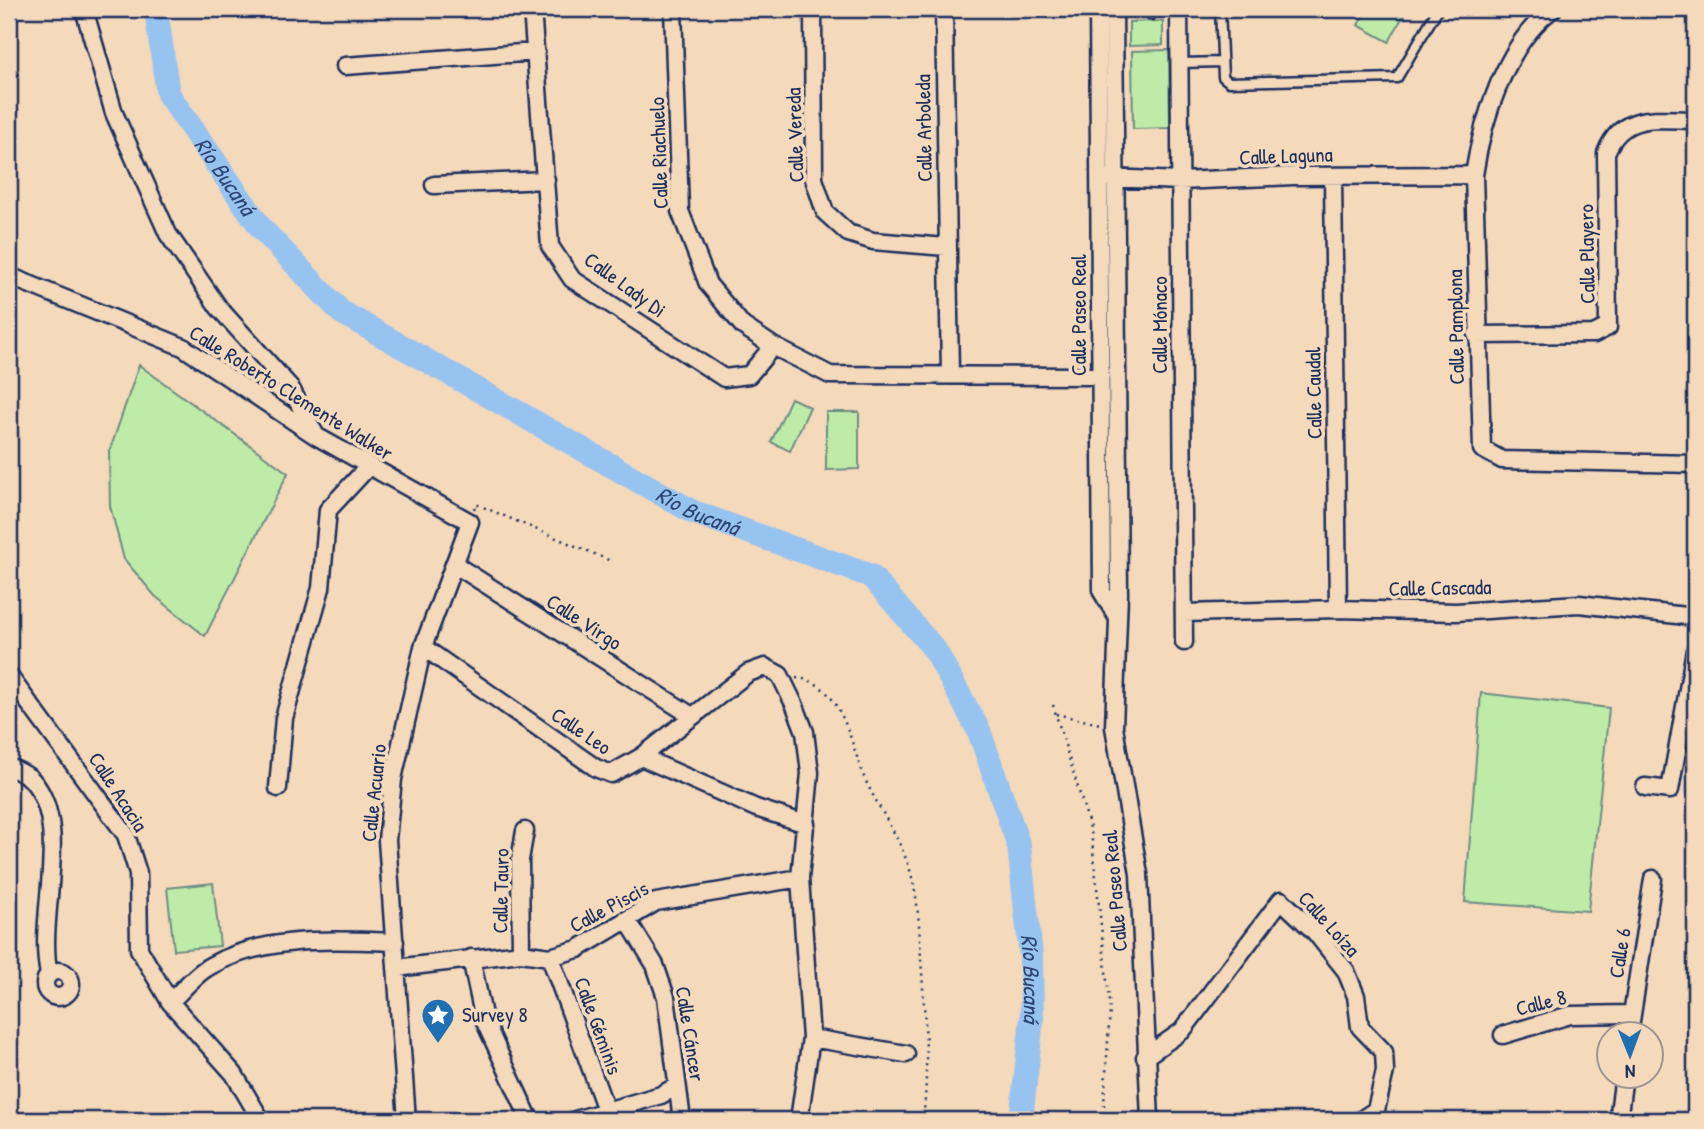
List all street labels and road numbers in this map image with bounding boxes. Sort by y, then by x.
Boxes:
street label: Calle Arboleda [908,74,939,182]
street label: Calle Vereda [778,87,811,183]
street label: Calle Riachuelo [642,96,675,210]
street label: Calle Laguna [1239,139,1333,172]
street label: Calle Playero [1571,204,1602,304]
street label: Calle Lady Di [579,245,672,324]
street label: Calle Paseo Real [1064,254,1093,376]
street label: Calle Pamplona [1440,269,1471,385]
street label: Calle Mónaco [1145,276,1174,374]
street label: Calle Roberto Clemente Walker [184,318,399,467]
street label: Calle Caudal [1298,346,1329,439]
street label: Calle Cascada [1388,572,1492,603]
street label: Calle Virgo [541,586,628,657]
street label: Calle Leo [546,700,617,761]
street label: Calle Acuario [354,743,393,843]
street label: Calle Acacia [82,746,155,837]
street label: Calle Paseo Real [1095,829,1134,953]
street label: Calle Tauro [485,848,516,934]
street label: Calle Piscis [564,874,653,940]
street label: Calle Loíza [1292,884,1367,963]
street label: Calle 6 [1601,926,1638,980]
street label: Calle Géminis [567,973,629,1079]
street label: Calle 8 [1513,982,1569,1023]
street label: Calle Cáncer [669,984,712,1084]

